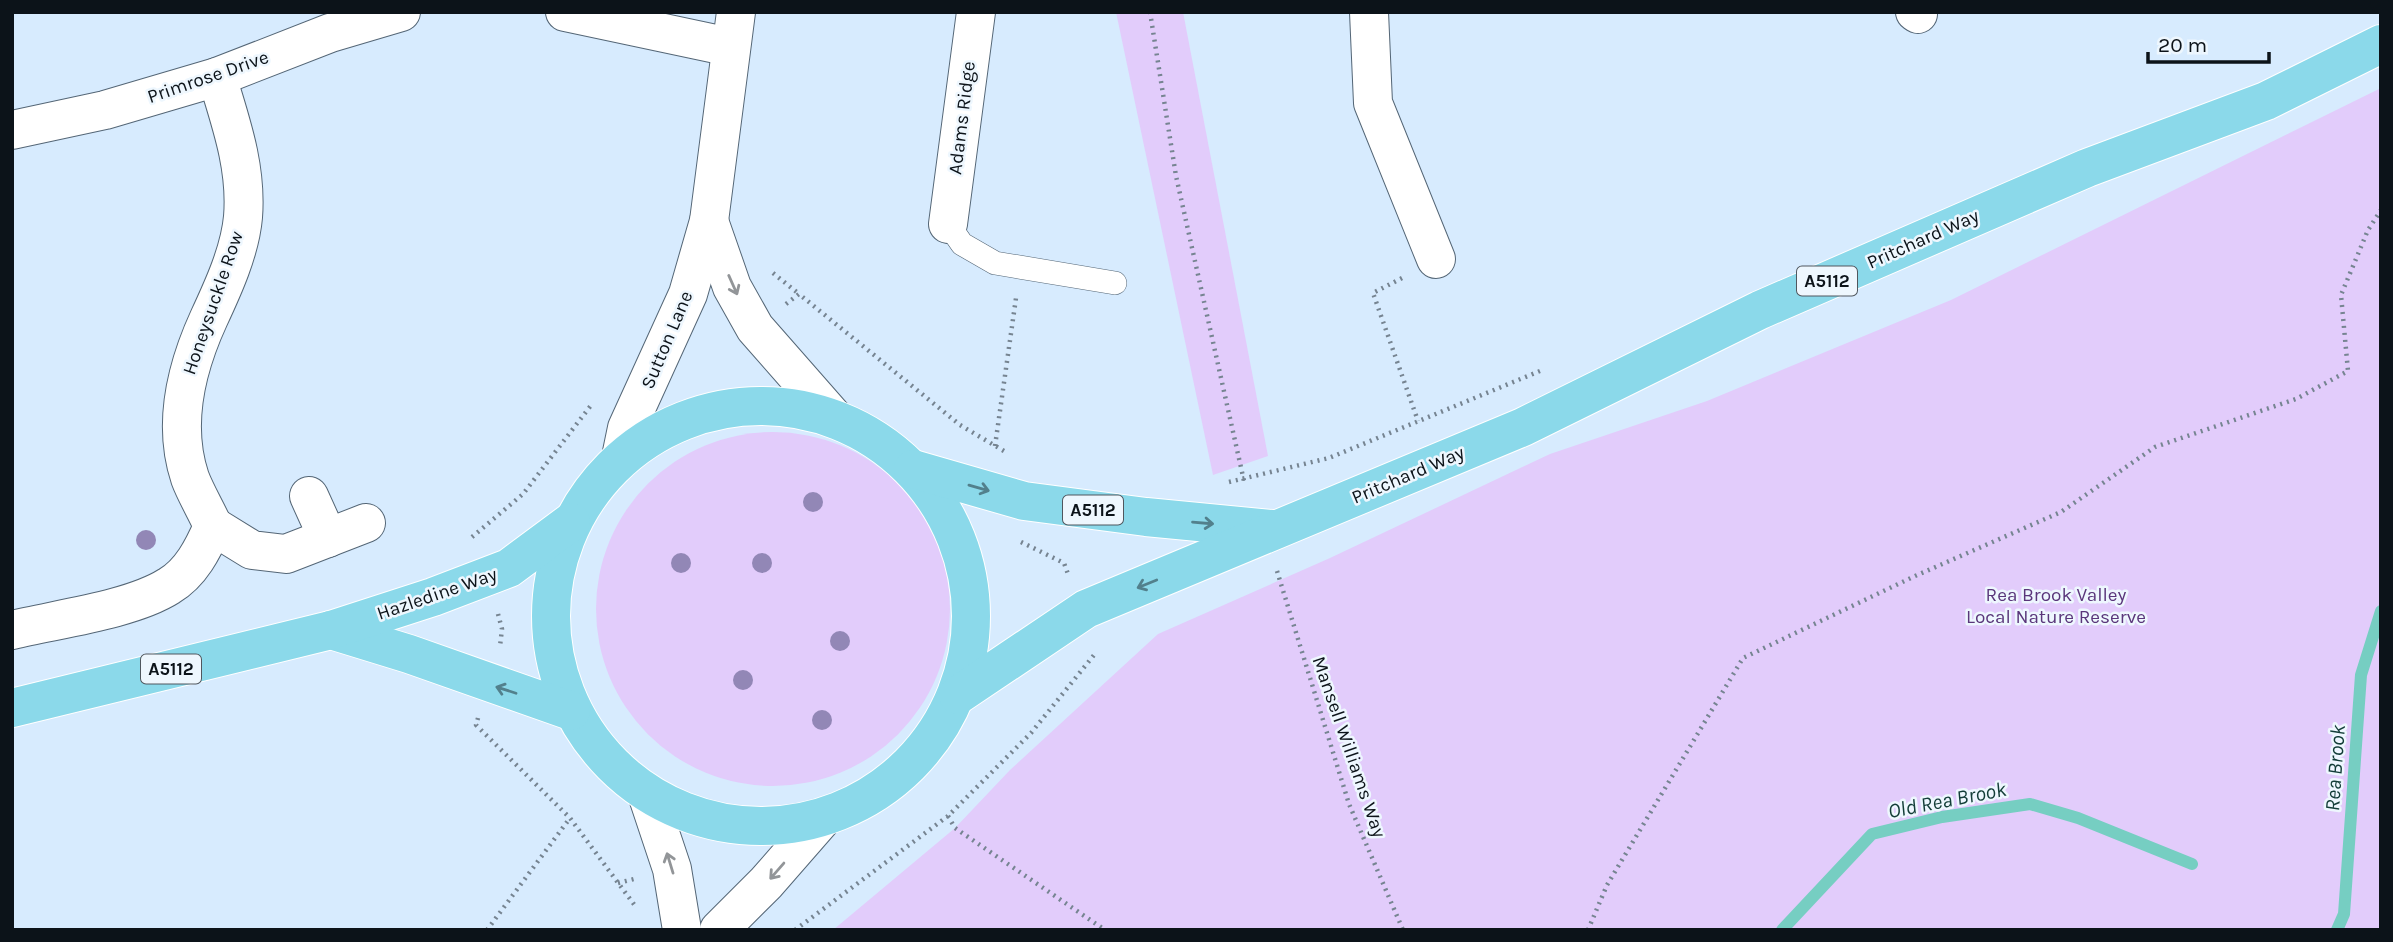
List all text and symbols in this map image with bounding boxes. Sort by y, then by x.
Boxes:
scale bar [2148,21,2269,65]
text: 20 m [2158,33,2207,57]
street label: Primrose Drive [145,46,271,108]
street label: Adams Ridge [944,60,980,176]
street label: Pritchard Way [1864,204,1983,274]
street label: Honeysuckle Row [178,228,248,378]
road number: A5112 [1797,267,1857,296]
one-way arrow [727,274,740,295]
street label: Sutton Lane [637,288,697,392]
street label: Pritchard Way [1348,441,1468,509]
one-way arrow [967,482,989,495]
road number: A5112 [1063,496,1123,524]
one-way arrow [1191,517,1214,530]
street label: Hazledine Way [374,563,500,625]
one-way arrow [1137,578,1158,591]
park label: Rea Brook Valley Local Nature Reserve [1966,584,2146,628]
street label: Mansell Williams Way [1308,653,1390,841]
road number: A5112 [141,654,201,684]
one-way arrow [495,683,517,696]
water label: Rea Brook [2320,724,2350,812]
water label: Old Rea Brook [1886,777,2008,823]
one-way arrow [662,852,675,874]
one-way arrow [769,862,785,880]

